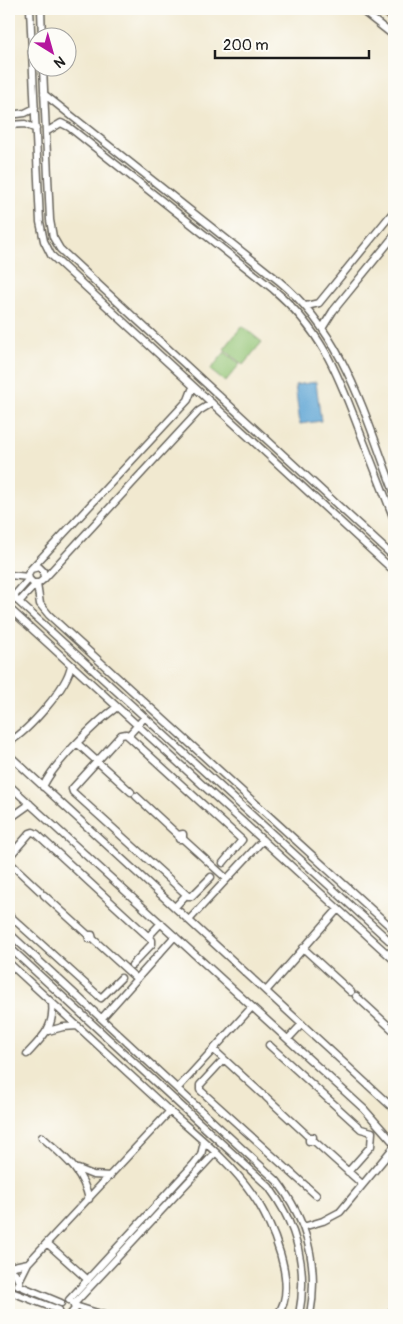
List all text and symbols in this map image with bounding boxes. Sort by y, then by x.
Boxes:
north arrow [28,28,78,78]
scale bar [215,28,369,60]
text: 200 m [223,36,268,55]
text: N [51,52,68,72]

